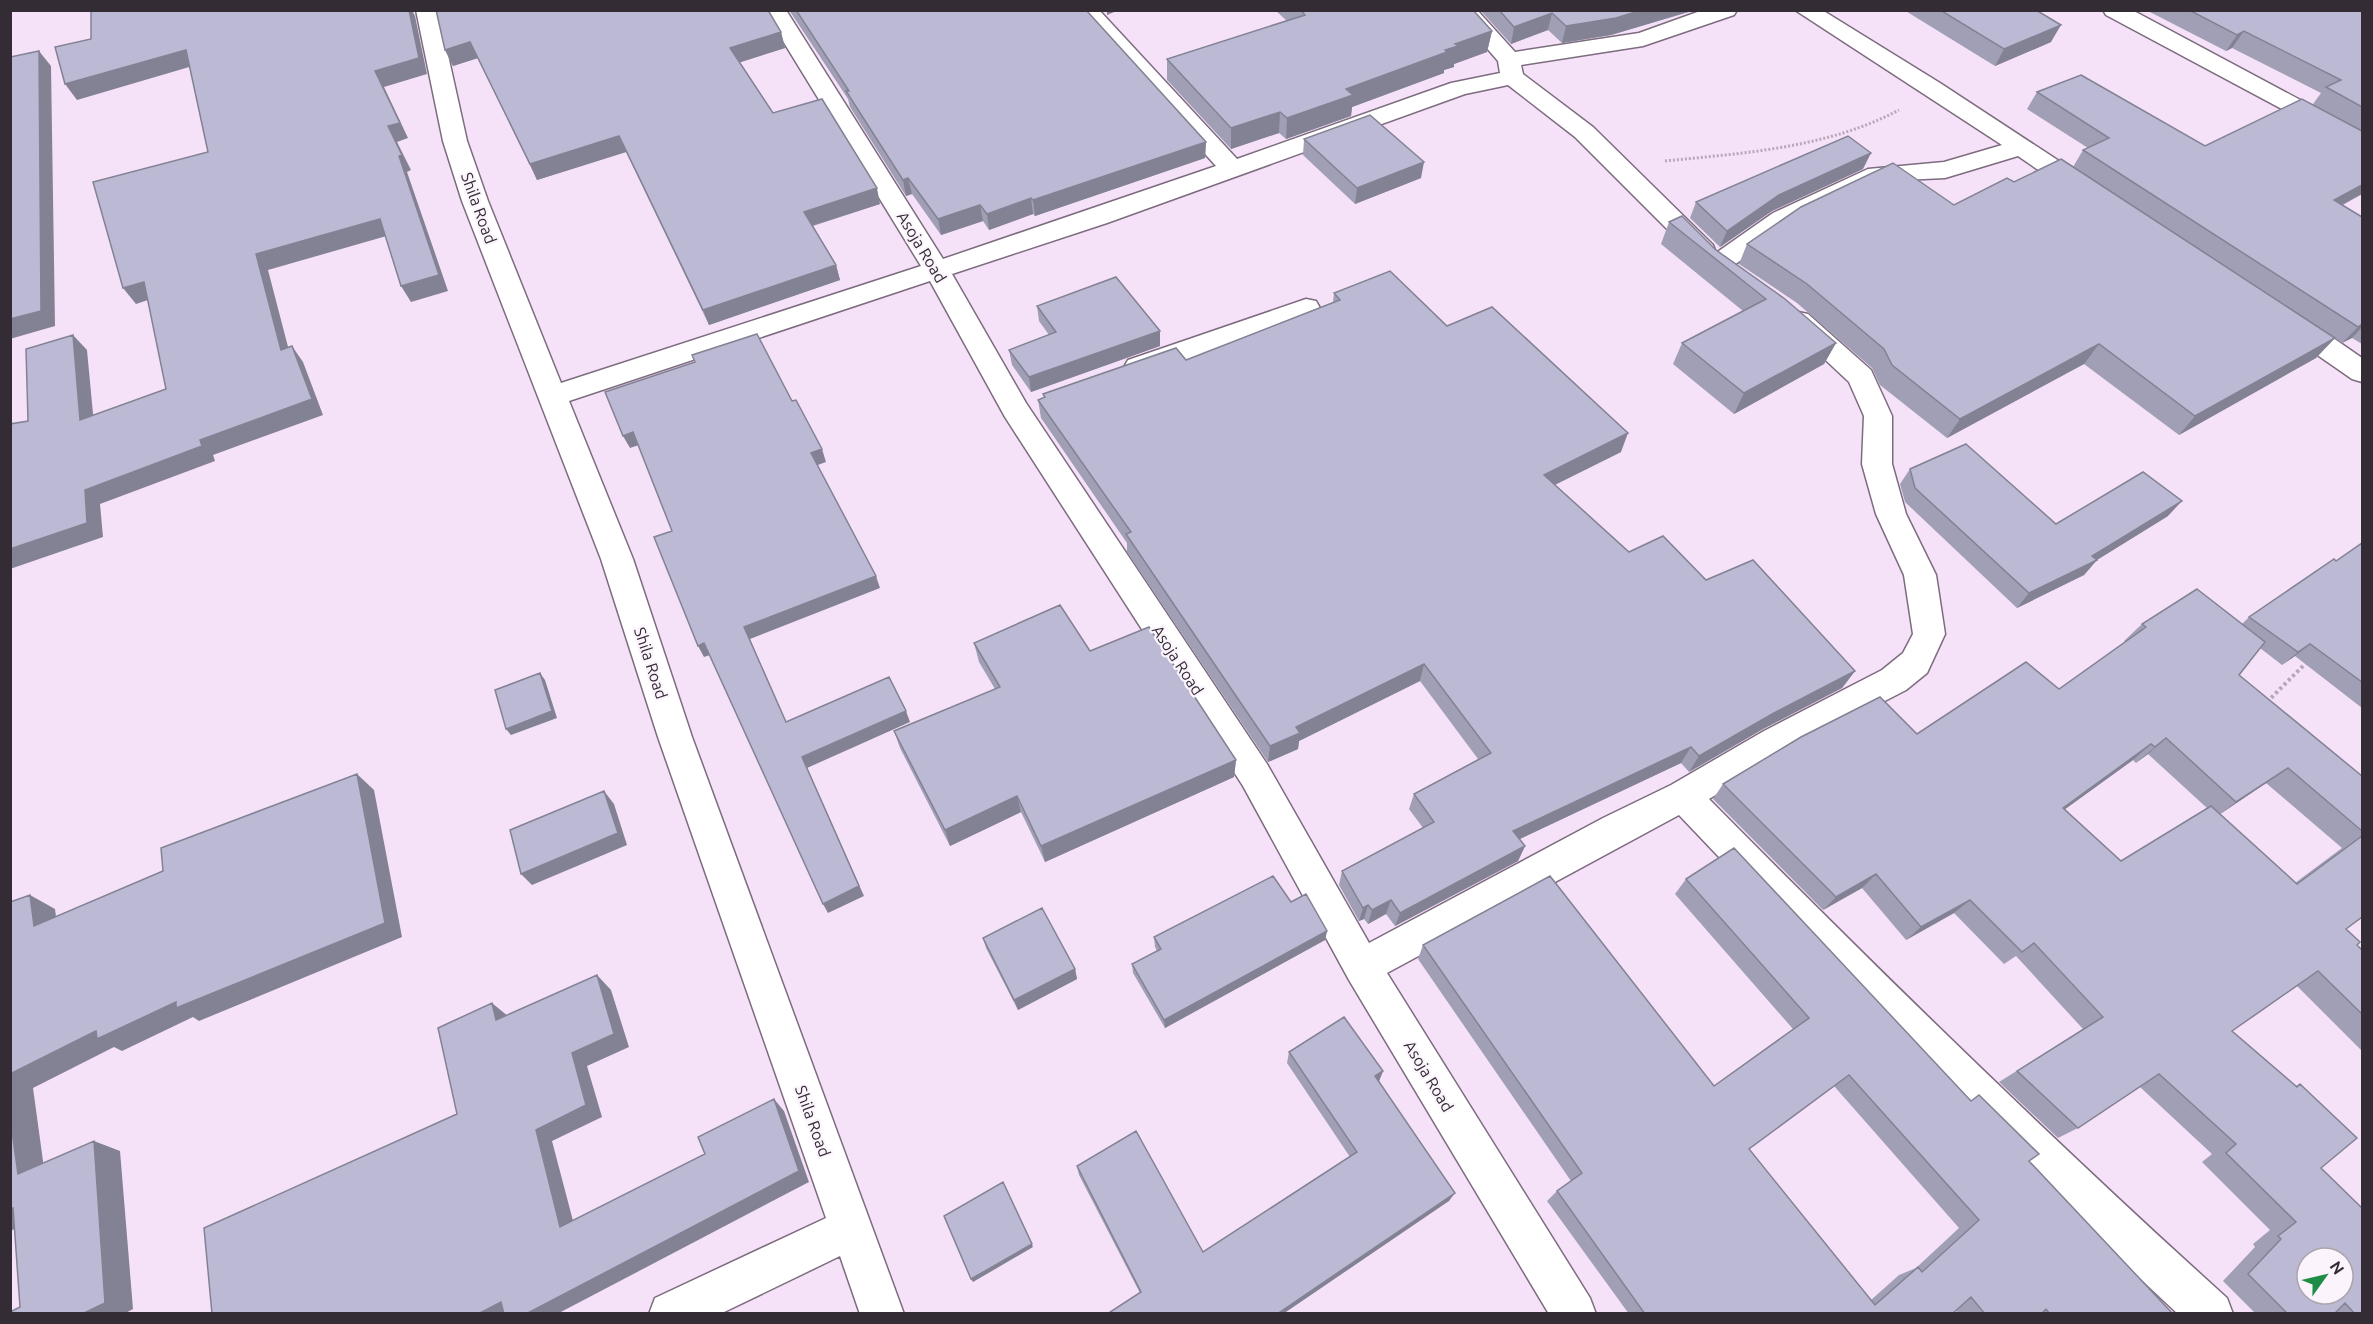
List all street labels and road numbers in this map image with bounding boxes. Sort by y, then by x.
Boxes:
street label: Shila Road [458,170,500,246]
street label: Asoja Road [894,208,950,286]
street label: Asoja Road [1149,622,1207,698]
street label: Shila Road [631,625,671,701]
street label: Asoja Road [1401,1037,1457,1115]
street label: Shila Road [792,1083,834,1159]

